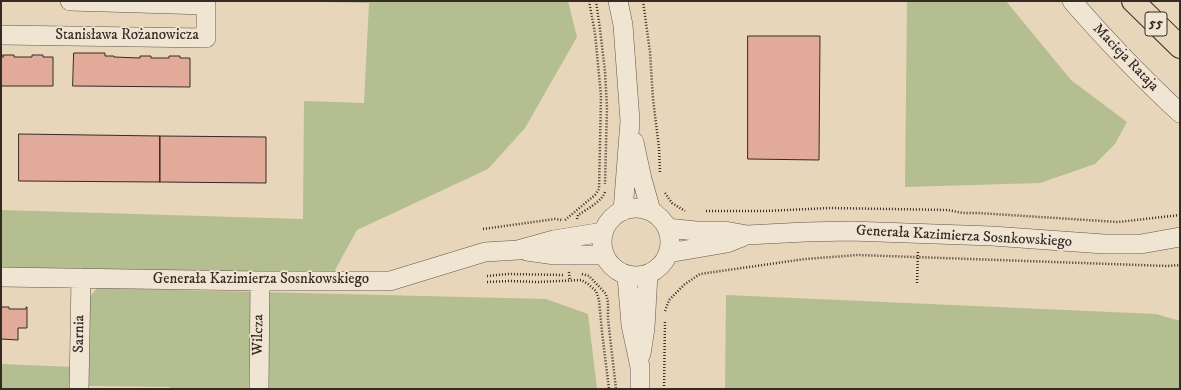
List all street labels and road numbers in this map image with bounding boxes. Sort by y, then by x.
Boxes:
road number: 55 [1145,12,1167,36]
street label: Macieja Rataja [1088,20,1162,96]
street label: Stanisława Rożanowicza [55,27,199,45]
street label: Generała Kazimierza Sosnkowskiego [856,222,1072,252]
street label: Generała Kazimierza Sosnkowskiego [153,271,369,289]
street label: Wilcza [250,314,268,356]
street label: Sarnia [71,315,89,353]

